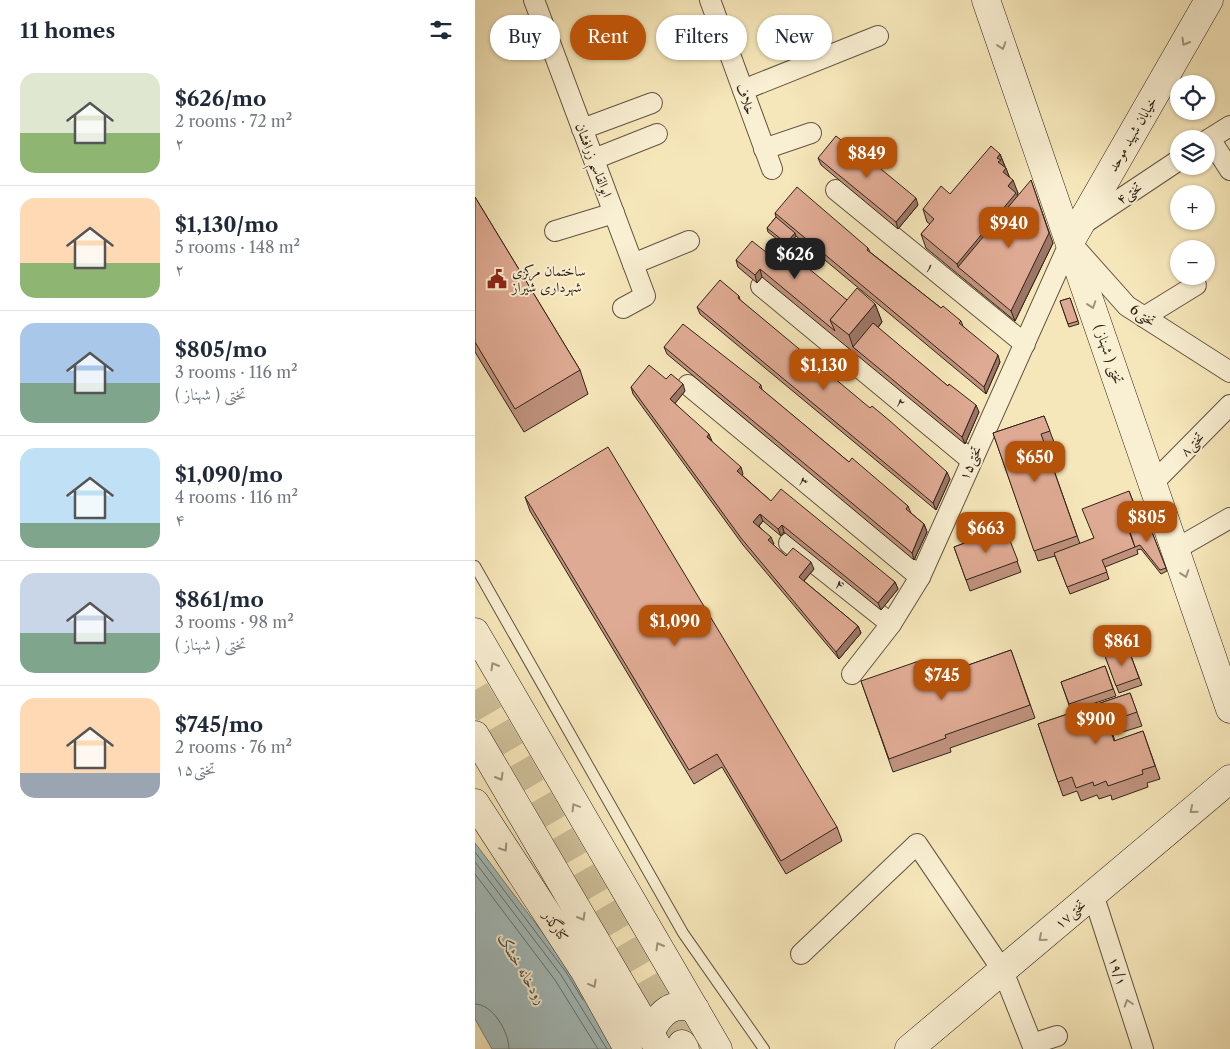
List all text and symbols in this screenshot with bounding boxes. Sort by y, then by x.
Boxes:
chip: Buy [490,15,560,60]
chip: Rent [570,15,646,60]
chip: Filters [656,15,747,60]
chip: New [757,15,832,60]
icon: filters [427,16,455,44]
text: 11 homes [20,18,115,43]
one-way arrow [1181,37,1191,46]
one-way arrow [997,41,1007,50]
map controls [1170,75,1215,285]
button: locate [1170,75,1215,120]
street label: خلاف [732,81,760,117]
text: $626/mo [175,86,266,111]
icon: home [60,93,120,153]
street label: خیابان شهید موحد [1103,93,1162,175]
text: 2 rooms · 72 m² [175,111,292,131]
street label: ابوالقاسم زرافشان [567,120,616,202]
button: layers [1170,130,1215,175]
text: ۲ [175,133,184,153]
pin: $849 [837,136,897,179]
text: $849 [848,143,886,163]
street label: تختی۴ [1113,178,1146,209]
button: + [1170,185,1215,230]
pin: $940 [979,206,1039,249]
text: $1,130/mo [175,212,278,237]
text: $940 [990,213,1028,233]
icon: home [60,218,120,278]
text: 5 rooms · 148 m² [175,237,300,257]
pin: $626 [765,238,825,280]
button: − [1170,240,1215,285]
text: $626 [776,244,814,264]
street label: ۱ [921,257,939,277]
text: ۲ [175,259,184,279]
place label: ساختمان مرکزی شهرداری شیراز [510,262,586,297]
public building icon: ساختمان مرکزی شهرداری شیراز [486,268,508,290]
one-way arrow [1086,300,1096,309]
street label: 6تختی [1126,300,1159,331]
street label: تختی ( شهناز ) [1089,322,1128,387]
text: $805/mo [175,337,267,362]
icon: home [60,343,120,403]
pin: $1,130 [783,348,865,391]
text: $1,130 [801,355,847,375]
text: 3 rooms · 116 m² [175,362,298,382]
text: تختی ( شهناز ) [175,384,246,404]
street label: ۲ [892,392,910,412]
street label: تختی۸ [1176,428,1209,461]
pin: $650 [1005,440,1065,483]
street label: تختی۱۵ [955,443,986,483]
text: $650 [1016,447,1054,467]
text: $1,090/mo [175,462,283,487]
icon: home [60,468,120,528]
street label: ۳ [795,471,813,491]
text: 4 rooms · 116 m² [175,487,298,507]
pin: $805 [1117,500,1177,543]
text: $805 [1128,507,1166,527]
text: ۴ [175,509,184,529]
pin: $663 [956,512,1016,554]
text: $663 [967,518,1005,538]
one-way arrow [1179,570,1189,578]
street label: ۴ [831,574,849,594]
text: $861/mo [175,587,264,612]
icon: home [60,593,120,653]
pin: $1,090 [634,604,716,647]
text: $1,090 [650,611,700,631]
text: 3 rooms · 98 m² [175,612,294,632]
pin: $861 [1092,624,1152,667]
text: $861 [1104,631,1140,651]
text: تختی ( شهناز ) [175,634,246,654]
pin: $745 [912,658,972,701]
one-way arrow [491,662,501,671]
text: $745 [924,665,960,685]
pin: $900 [1066,702,1126,745]
text: $900 [1077,709,1115,729]
text: $745/mo [175,712,263,737]
icon: home [60,718,120,778]
text: 2 rooms · 76 m² [175,737,292,757]
text: تختی۱۵ [175,759,216,779]
one-way arrow [493,771,503,780]
one-way arrow [572,803,582,812]
one-way arrow [1189,804,1198,813]
one-way arrow [498,842,507,852]
street label: تختی۱۷ [1051,896,1090,933]
street label: کنارگذر [538,905,574,945]
one-way arrow [575,911,585,920]
water label: رودخانه خشک [494,930,551,1008]
one-way arrow [1039,932,1048,940]
one-way arrow [655,942,665,951]
street label: ۱۹/۱ [1105,954,1131,988]
one-way arrow [586,979,596,988]
one-way arrow [1124,999,1134,1007]

